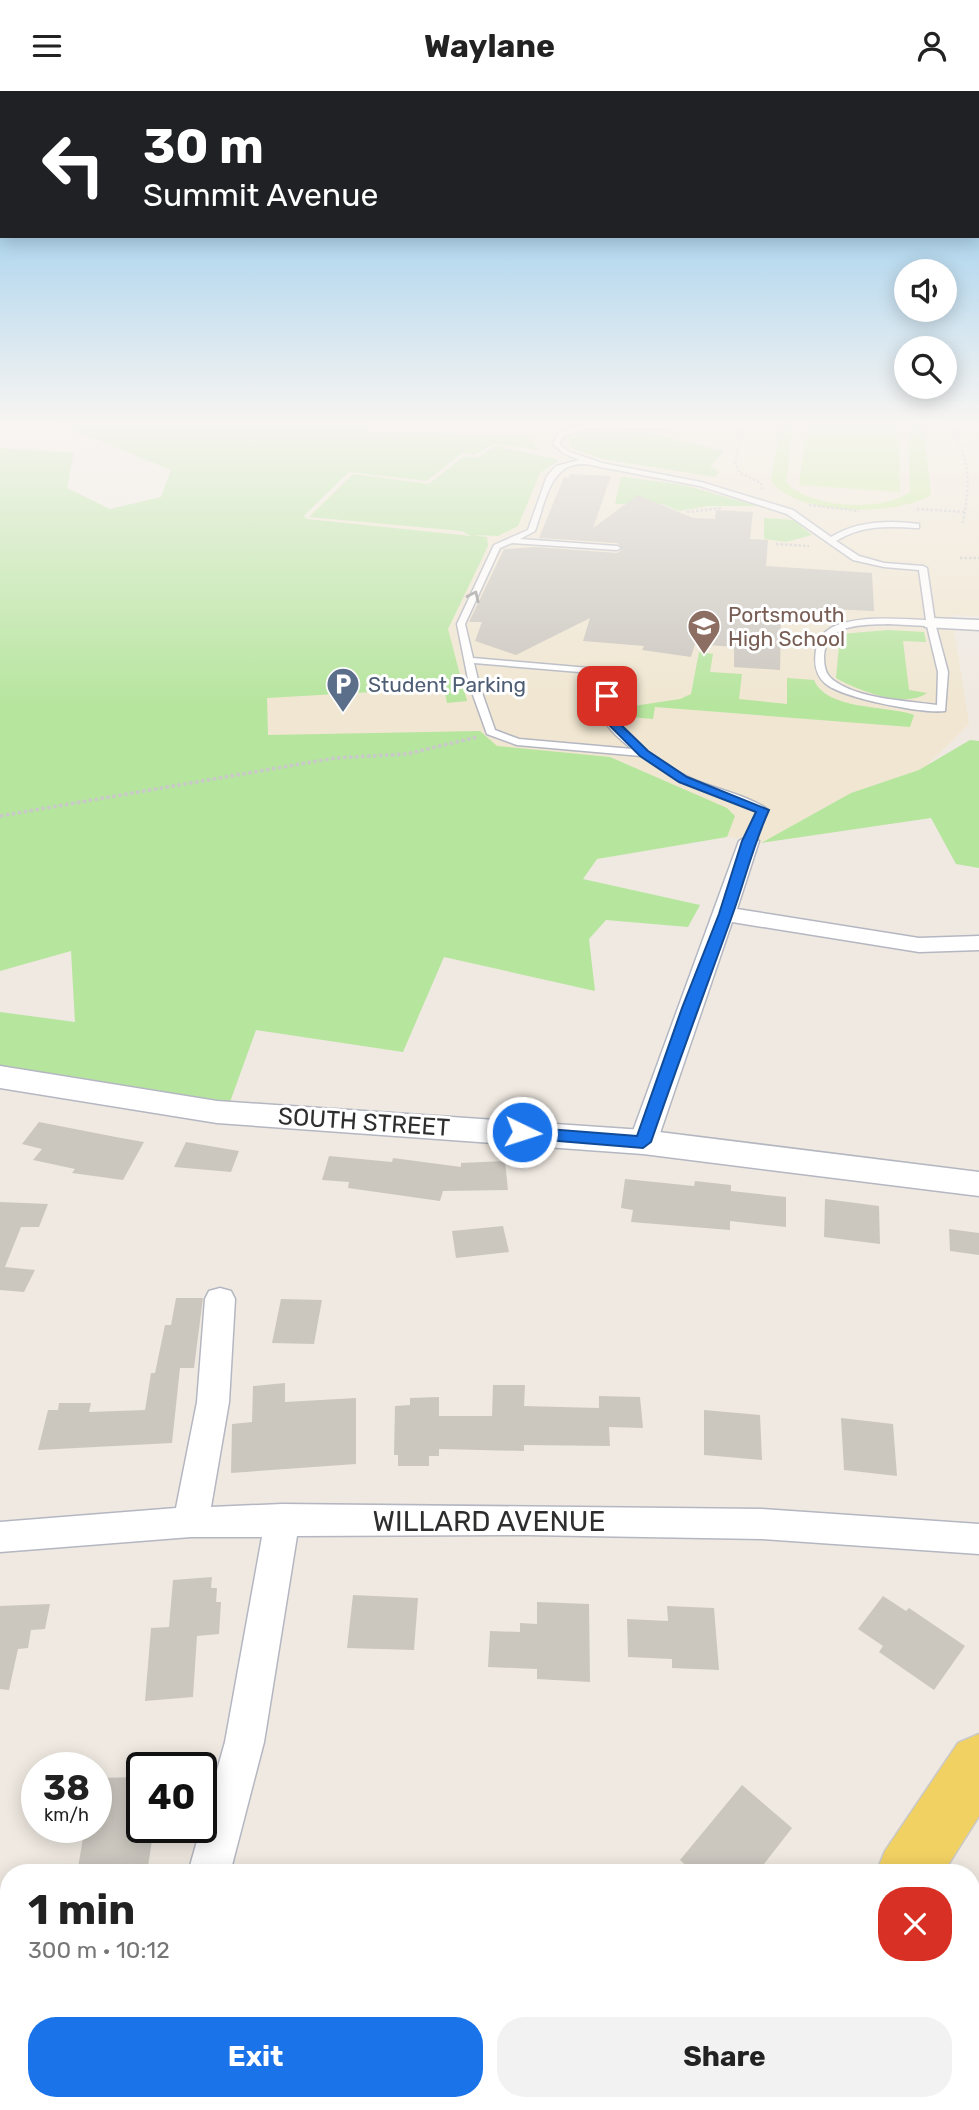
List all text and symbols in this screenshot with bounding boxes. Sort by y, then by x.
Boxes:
icon: menu [28,27,66,65]
text: Waylane [424,27,555,65]
icon: person [913,27,951,65]
text: 30 m [143,117,264,175]
icon: left [28,119,119,210]
text: Summit Avenue [143,176,378,214]
map controls [894,259,957,399]
button: sound [894,259,957,322]
button: search [894,336,957,399]
one-way arrow [466,591,480,603]
place label: Portsmouth High School [728,602,845,651]
school or university icon: Portsmouth High School [685,607,723,656]
parking icon: Student Parking [324,665,362,714]
pin [577,666,637,726]
place label: Student Parking [368,672,526,697]
icon: arrive [588,677,626,715]
position arrow [485,1095,559,1169]
street label: SOUTH STREET [277,1102,451,1142]
street label: WILLARD AVENUE [373,1505,605,1538]
speed limit sign: 40 [126,1752,217,1843]
text: 38 [43,1767,90,1809]
text: km/h [44,1804,89,1826]
text: 1 min [28,1885,135,1935]
button: close [878,1887,952,1961]
text: 300 m · 10:12 [28,1936,170,1964]
button: Exit [28,2017,483,2097]
button: Share [497,2017,952,2097]

